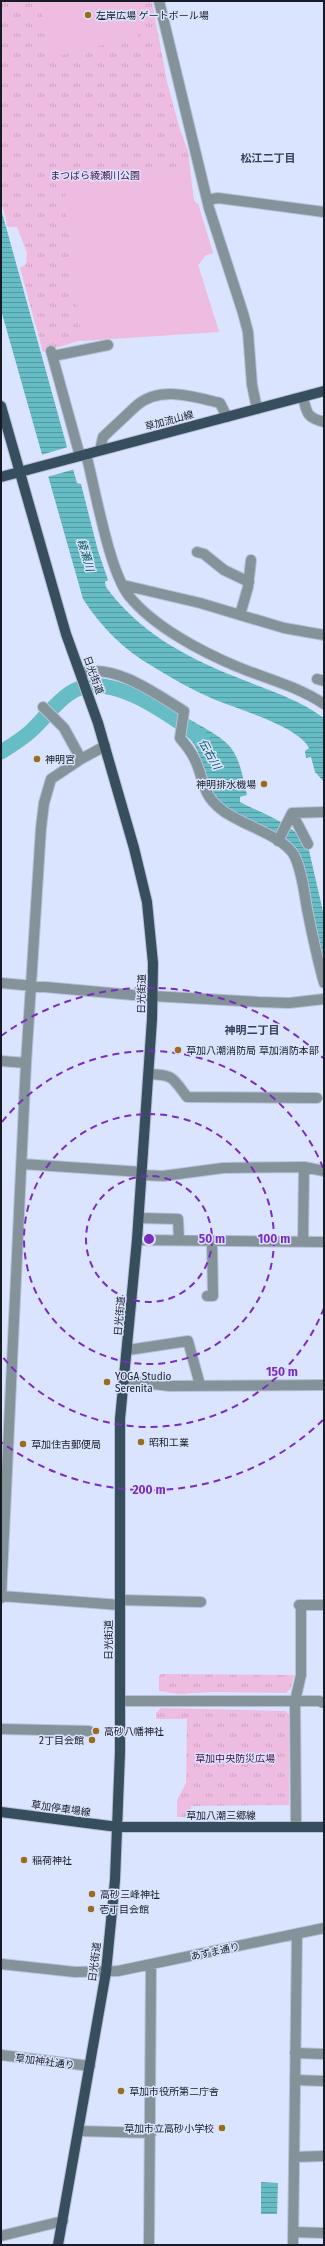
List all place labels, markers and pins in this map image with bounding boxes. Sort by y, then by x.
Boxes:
marker: 左岸広場 ゲートボール場 [83,10,93,20]
place label: 左岸広場 ゲートボール場 [96,10,209,22]
marker: 神明宮 [32,754,42,764]
place label: 神明宮 [45,754,75,766]
place label: 神明排水機場 [196,779,256,791]
marker: 神明排水機場 [259,779,269,789]
marker: 草加八潮消防局 草加消防本部 [173,1045,183,1055]
place label: 草加八潮消防局 草加消防本部 [186,1045,319,1057]
centre of rings [142,1232,156,1246]
place label: YOGA Studio Serenita [115,1371,171,1395]
marker: YOGA Studio Serenita [102,1377,112,1387]
marker: 昭和工業 [136,1437,146,1447]
place label: 昭和工業 [149,1437,189,1449]
marker: 草加住吉郵便局 [18,1439,28,1449]
place label: 草加住吉郵便局 [31,1439,101,1451]
marker: 高砂八幡神社 [91,1726,101,1736]
place label: 高砂八幡神社 [104,1726,164,1738]
place label: 2丁目会館 [39,1735,84,1747]
marker: 2丁目会館 [87,1735,97,1745]
marker: 稲荷神社 [19,1855,29,1865]
place label: 稲荷神社 [32,1855,72,1867]
marker: 高砂三峰神社 [87,1889,97,1899]
place label: 高砂三峰神社 [100,1889,160,1901]
marker: 壱丁目会館 [86,1904,96,1914]
place label: 壱丁目会館 [99,1904,149,1916]
marker: 草加市役所第二庁舎 [116,2086,126,2096]
place label: 草加市役所第二庁舎 [129,2086,219,2098]
place label: 草加市立高砂小学校 [124,2123,214,2135]
marker: 草加市立高砂小学校 [217,2123,227,2133]

